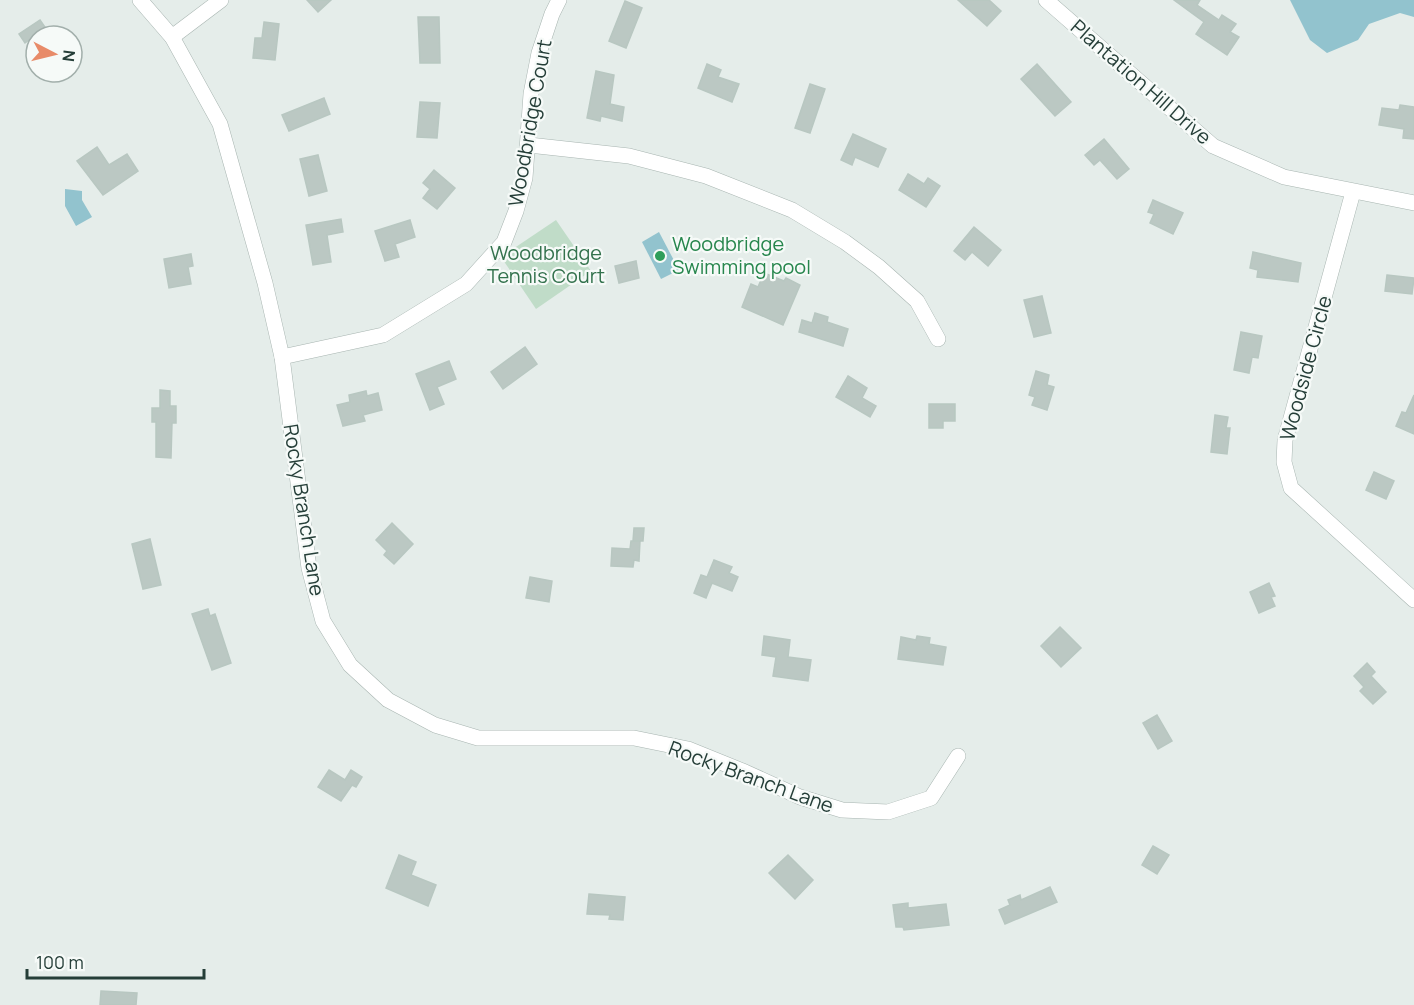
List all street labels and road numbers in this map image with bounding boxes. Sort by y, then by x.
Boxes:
street label: Plantation Hill Drive [1065,13,1217,150]
street label: Woodbridge Court [502,37,558,209]
street label: Woodside Circle [1273,292,1338,443]
street label: Rocky Branch Lane [278,422,331,598]
street label: Rocky Branch Lane [665,734,837,819]

